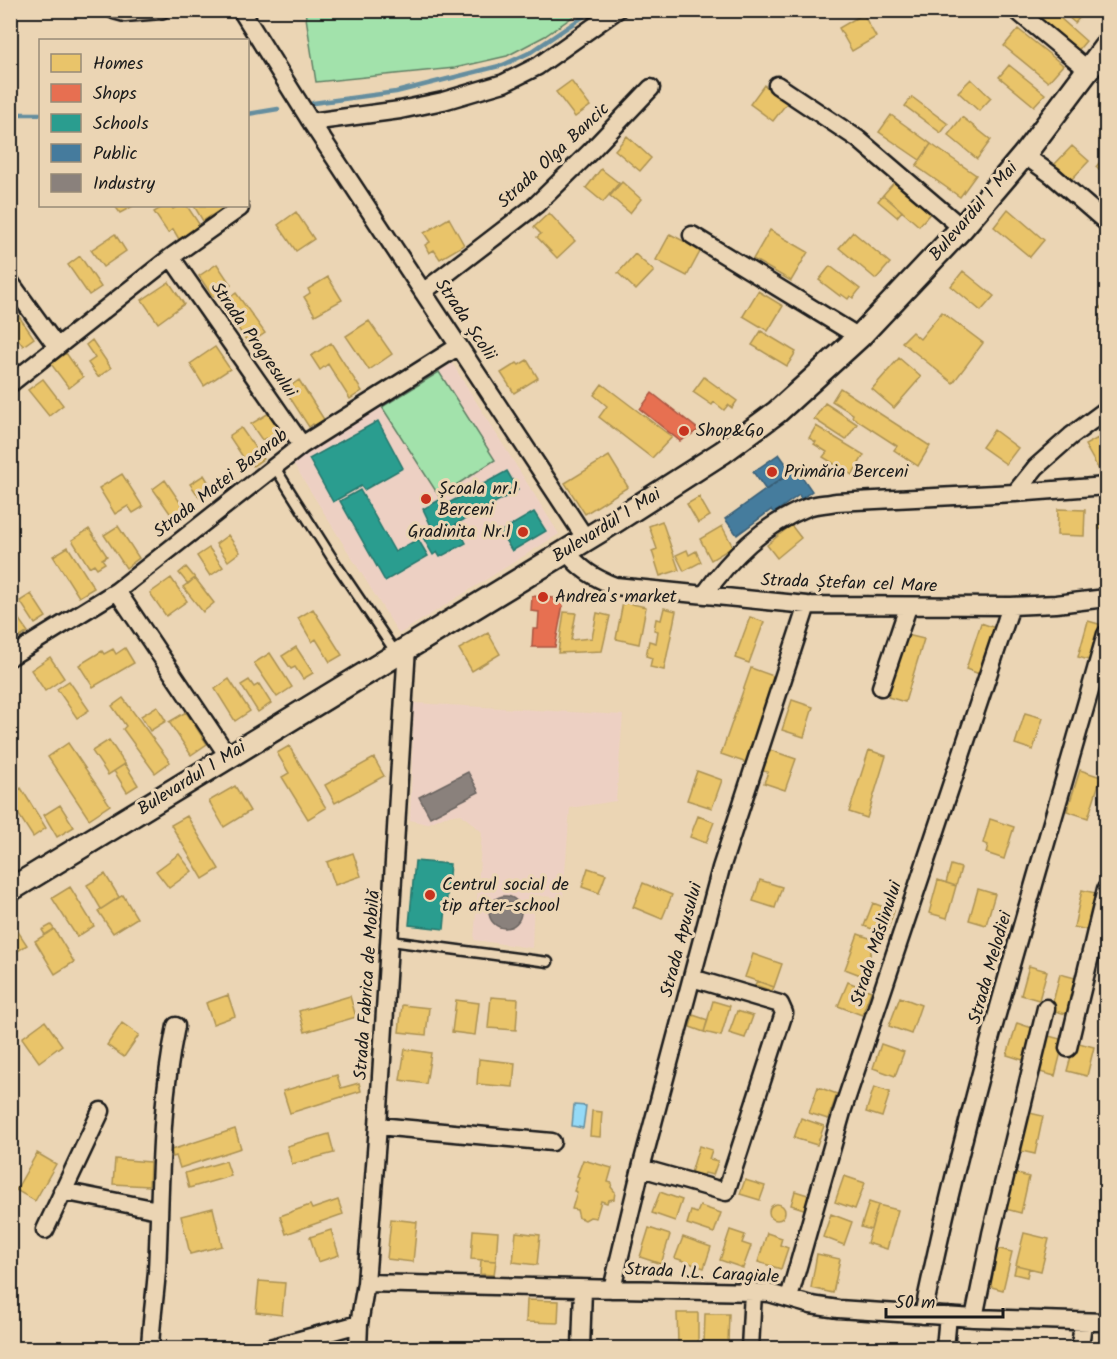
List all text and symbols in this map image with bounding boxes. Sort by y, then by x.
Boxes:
legend [39,39,249,207]
text: Homes [93,50,144,79]
text: Shops [93,80,137,109]
street label: Strada Olga Bancic [491,96,617,216]
text: Schools [93,110,149,139]
text: Public [93,140,138,169]
street label: Bulevardul 1 Mai [922,155,1026,268]
text: Industry [93,170,155,199]
street label: Strada Școlii [427,273,504,368]
street label: Strada Progresului [202,276,304,404]
place label: Shop&Go [696,417,764,446]
street label: Strada Matei Basarab [147,422,295,546]
marker: Shop&Go [677,424,691,438]
place label: Primăria Berceni [784,458,909,487]
marker: Primăria Berceni [765,465,779,479]
place label: Școala nr.1 Berceni [438,475,518,525]
street label: Bulevardul 1 Mai [547,481,668,571]
marker: Școala nr.1 Berceni [419,492,433,506]
place label: Gradinita Nr.1 [408,518,511,547]
marker: Gradinita Nr.1 [516,525,530,539]
street label: Strada Ștefan cel Mare [760,566,938,602]
place label: Andrea's market [555,583,678,612]
marker: Andrea's market [536,590,550,604]
street label: Bulevardul 1 Mai [132,734,253,824]
place label: Centrul social de tip after-school [442,871,569,921]
street label: Strada Măslinului [843,877,911,1010]
street label: Strada Apusului [653,879,711,1000]
street label: Strada Fabrica de Mobilă [347,888,389,1081]
marker: Centrul social de tip after-school [423,888,437,902]
street label: Strada Melodiei [961,908,1021,1028]
street label: Strada I.L. Caragiale [624,1255,780,1293]
scale bar [886,1281,1003,1319]
text: 50 m [895,1289,935,1318]

